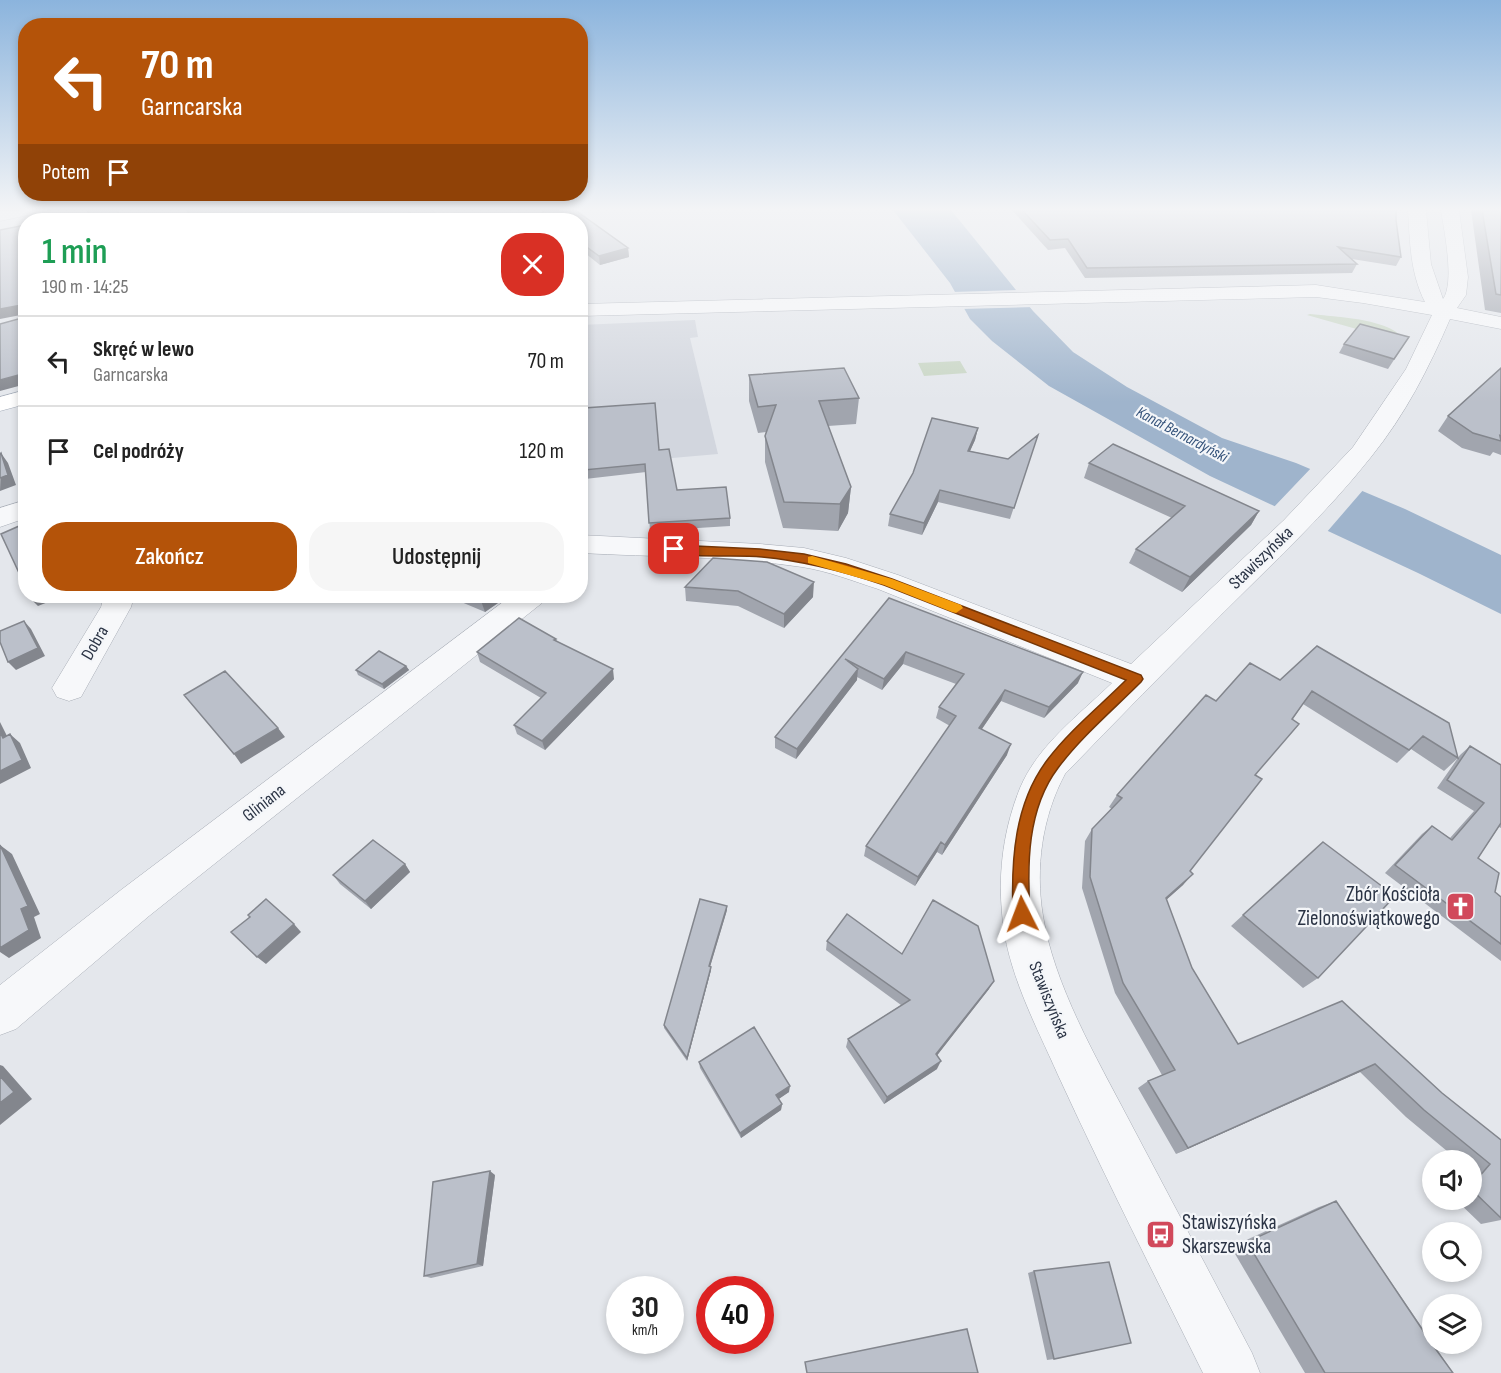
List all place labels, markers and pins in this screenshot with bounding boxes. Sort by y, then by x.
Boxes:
pin [648,523,699,574]
place label: Zbór Kościoła Zielonoświątkowego [1297,882,1440,931]
church icon: Zbór Kościoła Zielonoświątkowego [1445,890,1477,922]
place label: Stawiszyńska Skarszewska [1182,1210,1277,1259]
bus stop icon: Stawiszyńska Skarszewska [1145,1218,1177,1250]

